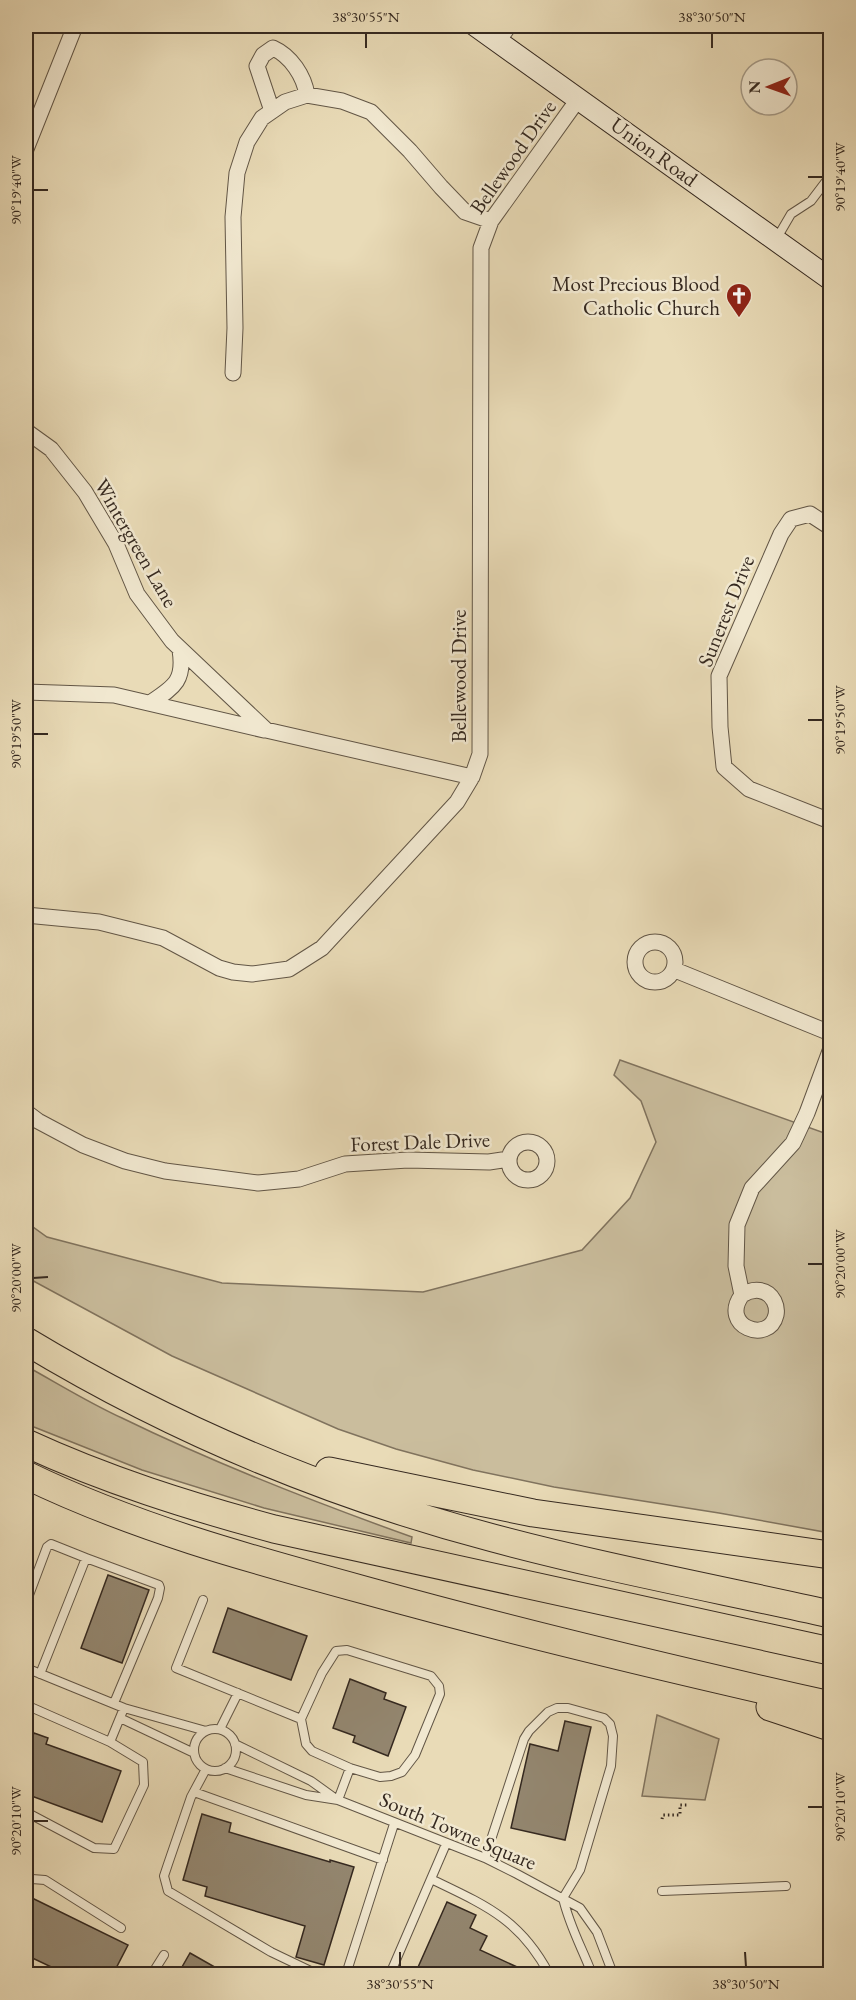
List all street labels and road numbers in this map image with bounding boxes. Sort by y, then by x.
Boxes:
street label: Bellewood Drive [463,94,562,219]
street label: Union Road [605,111,704,193]
street label: Wintergreen Lane [89,473,184,612]
street label: Sunerest Drive [691,551,760,670]
street label: Bellewood Drive [445,609,472,743]
street label: Forest Dale Drive [350,1126,490,1157]
street label: South Towne Square [376,1785,541,1876]

